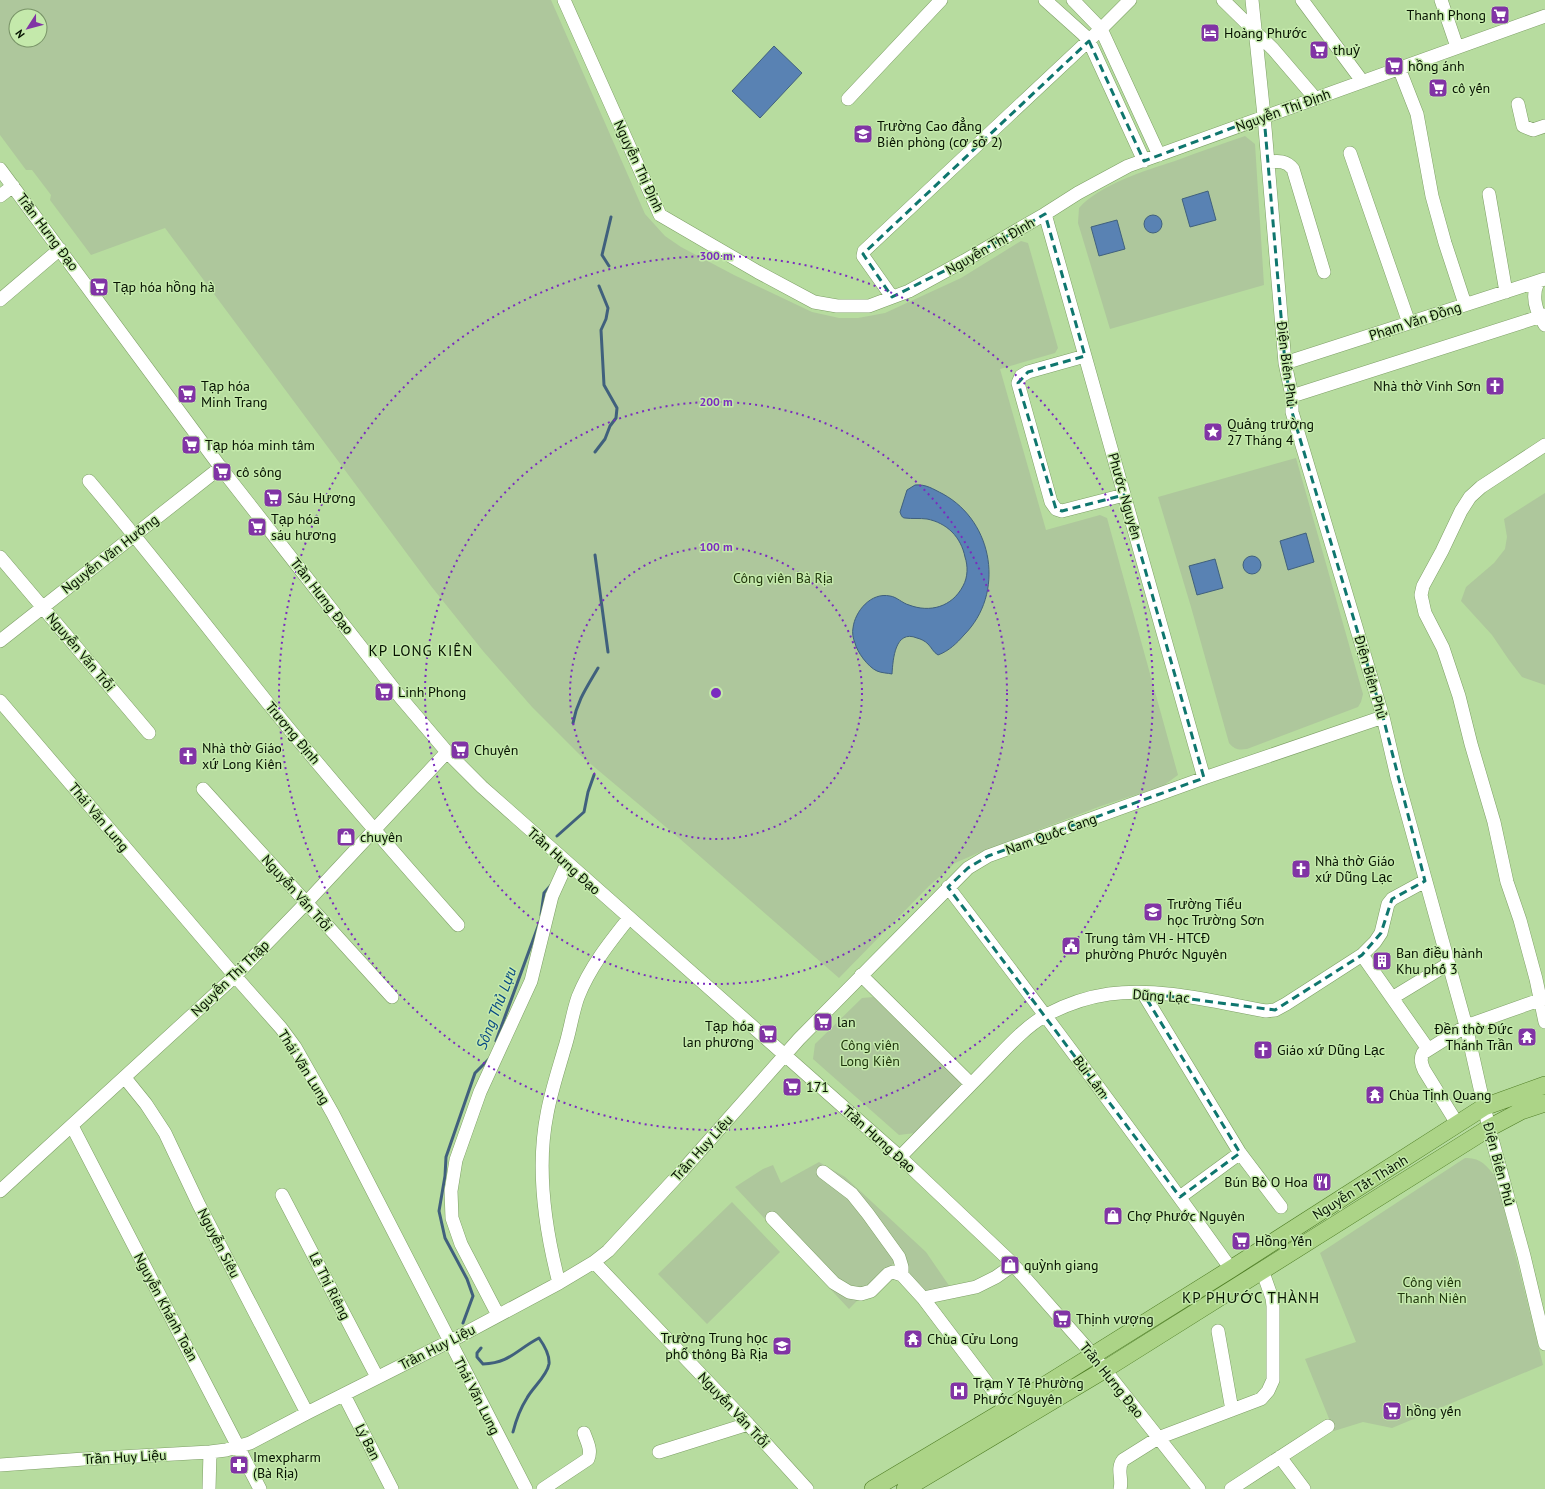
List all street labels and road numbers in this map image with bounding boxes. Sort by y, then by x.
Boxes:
street label: Nguyễn Thị Định [1233,84,1333,136]
street label: Nguyễn Thị Định [610,117,668,215]
street label: Trần Hưng Đạo [13,190,83,274]
street label: Nguyễn Thị Định [942,213,1038,279]
street label: Phạm Văn Đồng [1367,298,1463,344]
street label: Điện Biên Phủ [1273,319,1301,408]
street label: Phước Nguyên [1104,451,1146,541]
street label: Nguyễn Văn Hưởng [58,510,162,598]
street label: Trần Hưng Đạo [286,554,358,638]
street label: Nguyễn Văn Trỗi [43,609,119,695]
street label: Điện Biên Phủ [1350,632,1391,721]
street label: Trương Định [262,698,324,768]
street label: Thái Văn Lung [65,779,133,855]
street label: Nam Quốc Cang [1003,809,1099,859]
street label: Trần Hưng Đạo [524,823,604,899]
street label: Nguyễn Văn Trỗi [258,851,336,935]
street label: Nguyễn Thị Thập [187,936,273,1020]
street label: Dũng Lạc [1132,985,1190,1007]
street label: Thái Văn Lung [274,1026,334,1108]
street label: Bùi Lâm [1069,1052,1113,1102]
street label: Trần Hưng Đạo [839,1101,919,1177]
street label: Trần Huy Liệu [667,1111,737,1185]
street label: Điện Biên Phủ [1479,1119,1519,1208]
street label: Nguyễn Tất Thành [1309,1150,1411,1224]
street label: Nguyễn Siêu [194,1205,244,1281]
street label: Lê Thị Riêng [305,1249,355,1323]
street label: Nguyễn Khánh Toàn [130,1250,202,1364]
street label: Trần Huy Liệu [396,1320,478,1374]
street label: Trần Hưng Đạo [1076,1338,1148,1422]
street label: Thái Văn Lung [450,1354,504,1438]
street label: Nguyễn Văn Trỗi [694,1368,774,1452]
street label: Lý Ban [351,1421,385,1463]
street label: Trần Huy Liệu [83,1446,167,1468]

